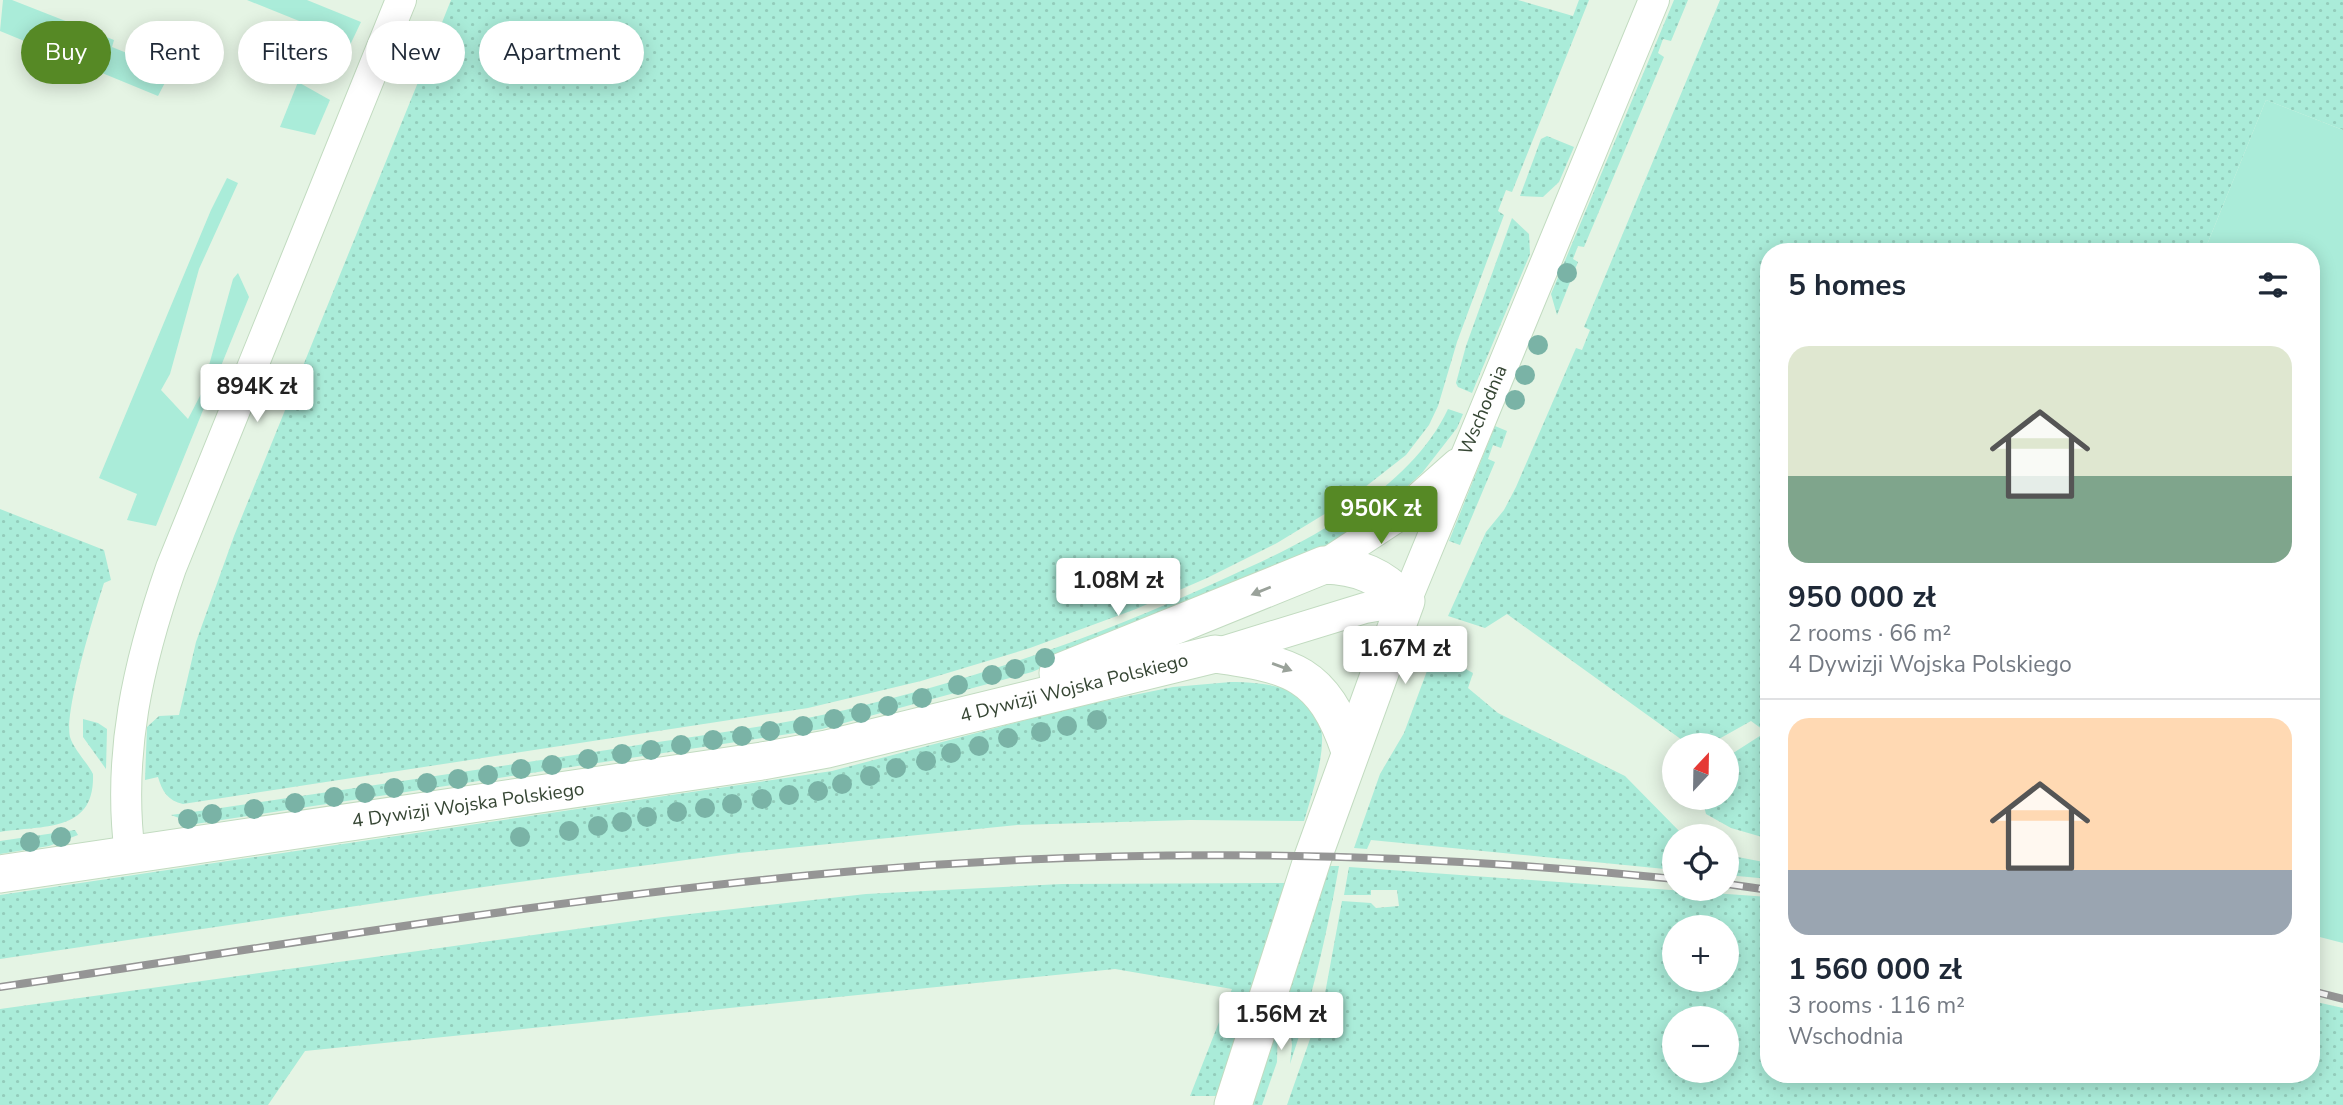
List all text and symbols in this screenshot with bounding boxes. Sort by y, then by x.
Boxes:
chip: Buy [21,21,111,84]
chip: Rent [125,21,224,84]
chip: Filters [238,21,352,84]
chip: New [366,21,465,84]
chip: Apartment [479,21,644,84]
text: 5 homes [1788,265,1906,306]
icon: filters [2254,266,2292,304]
street label: Wschodnia [1452,361,1514,459]
pin: 894K zł [192,364,322,424]
text: 894K zł [216,371,298,402]
icon: home [1977,391,2103,517]
pin: 950K zł [1316,486,1446,546]
text: 950K zł [1340,493,1422,524]
pin: 1.08M zł [1046,558,1190,618]
text: 1.08M zł [1072,565,1164,596]
text: 950 000 zł [1788,577,1936,618]
one-way arrow [1250,585,1271,596]
text: 2 rooms · 66 m² [1788,618,1951,649]
pin: 1.67M zł [1333,626,1477,686]
text: 1.67M zł [1359,633,1451,664]
street label: 4 Dywizji Wojska Polskiego [957,647,1191,729]
text: 4 Dywizji Wojska Polskiego [1788,649,2072,680]
one-way arrow [1271,662,1292,673]
north arrow [1662,733,1740,810]
map controls [1662,733,1739,1083]
icon: home [1977,763,2103,889]
street label: 4 Dywizji Wojska Polskiego [350,776,586,834]
button: locate [1662,824,1739,901]
button: + [1662,915,1739,992]
text: 1 560 000 zł [1788,949,1962,990]
text: 3 rooms · 116 m² [1788,990,1965,1021]
pin: 1.56M zł [1209,992,1353,1052]
text: 1.56M zł [1235,999,1327,1030]
button: − [1662,1006,1739,1083]
text: Wschodnia [1788,1021,1904,1052]

